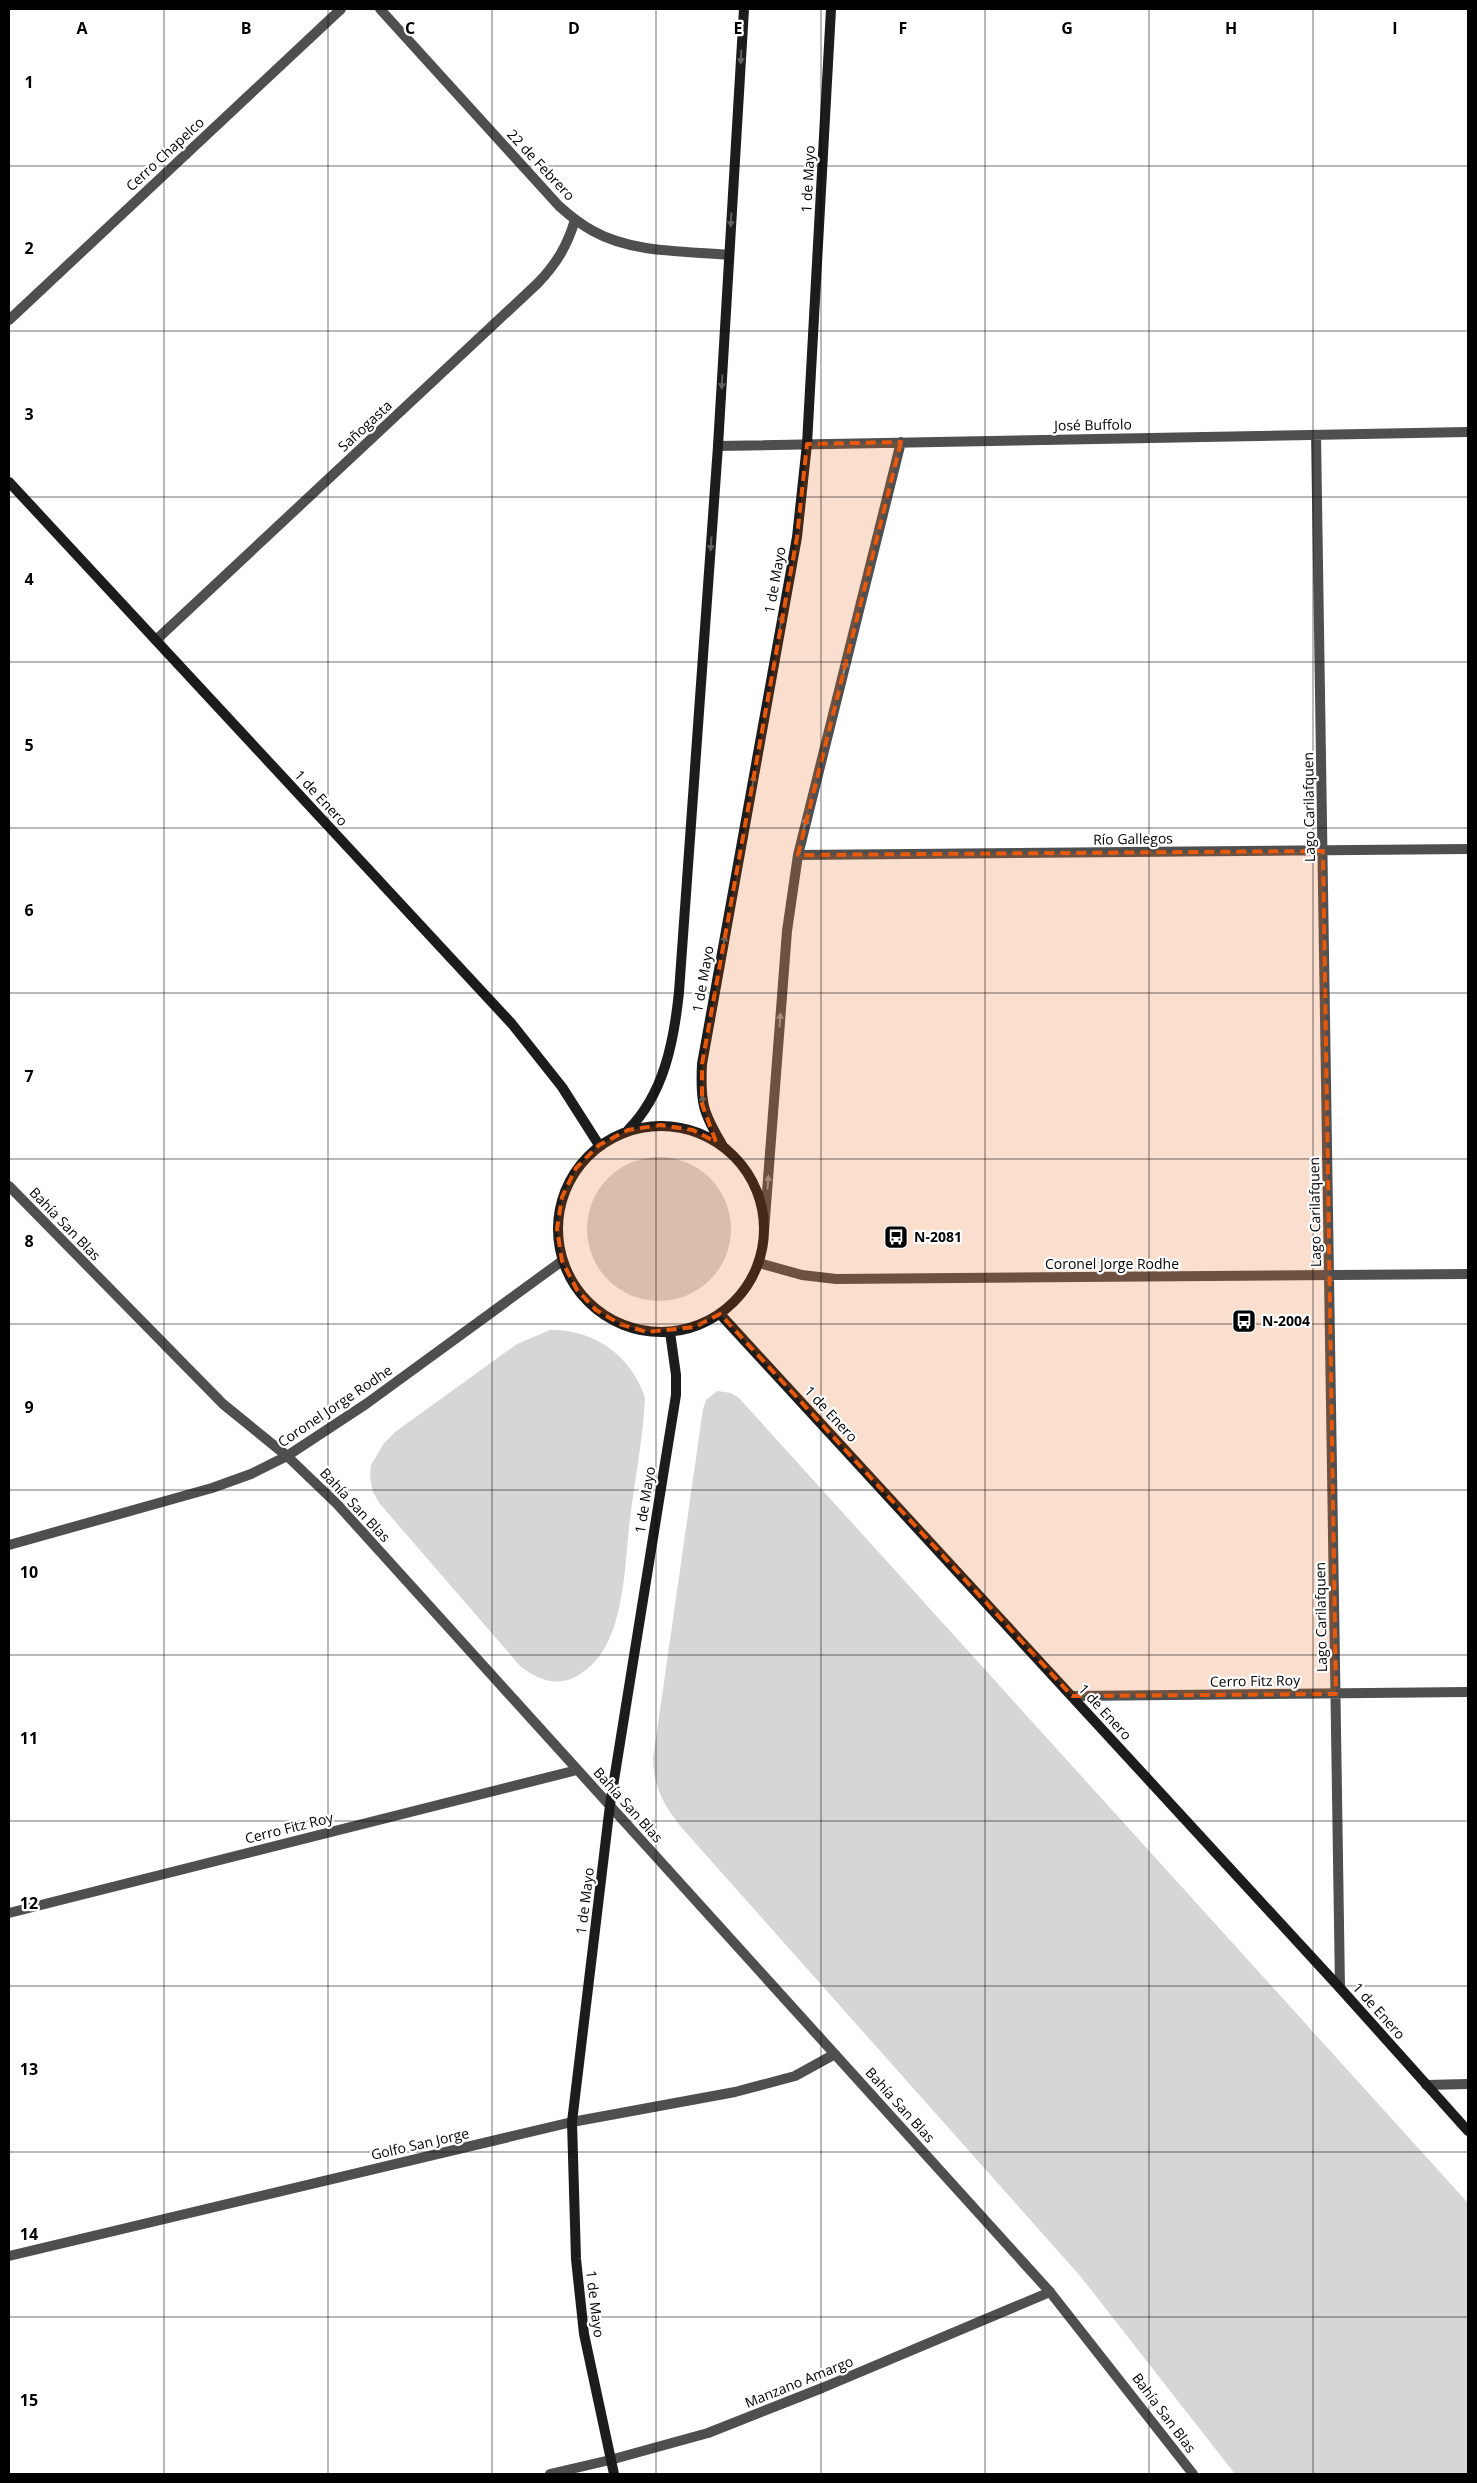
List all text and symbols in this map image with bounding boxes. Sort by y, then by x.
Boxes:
text: A [76,17,88,39]
text: B [241,17,251,39]
text: C [405,17,415,39]
text: D [568,17,580,39]
text: E [734,17,743,39]
text: F [899,17,907,39]
text: G [1061,17,1073,39]
text: H [1225,17,1237,39]
text: I [1392,17,1398,39]
one-way arrow [736,50,744,66]
text: 1 [24,71,34,93]
street label: Cerro Chapelco [121,112,208,195]
street label: 22 de Febrero [503,125,579,204]
street label: 1 de Mayo [796,145,819,213]
one-way arrow [727,212,735,228]
text: 2 [24,237,34,259]
one-way arrow [717,374,725,390]
street label: Sañogasta [334,396,396,456]
text: 3 [24,403,34,425]
street label: José Buffolo [1052,414,1132,435]
one-way arrow [706,536,714,552]
street label: 1 de Mayo [759,545,790,615]
text: 4 [24,568,34,590]
one-way arrow [778,613,786,629]
one-way arrow [841,659,849,674]
text: 5 [24,734,34,756]
street label: Lago Carilafquen [1298,752,1319,862]
street label: 1 de Enero [291,766,352,830]
one-way arrow [749,773,757,789]
one-way arrow [801,817,809,832]
street label: Río Gallegos [1093,828,1173,849]
text: 6 [24,899,34,921]
one-way arrow [720,933,728,949]
street label: 1 de Mayo [687,944,718,1014]
one-way arrow [777,1012,785,1028]
text: 7 [24,1065,34,1087]
one-way arrow [698,1093,706,1109]
street label: Lago Carilafquen [1304,1157,1325,1267]
one-way arrow [764,1174,772,1190]
street label: Bahía San Blas [26,1183,105,1265]
bus stop icon: N-2081 [883,1224,909,1250]
place label: N-2081 [914,1227,962,1246]
text: 8 [24,1230,34,1252]
street label: Coronel Jorge Rodhe [1045,1254,1179,1273]
bus stop icon: N-2004 [1231,1308,1257,1334]
place label: N-2004 [1262,1311,1310,1330]
street label: Coronel Jorge Rodhe [274,1360,396,1451]
street label: 1 de Enero [801,1382,862,1446]
text: 9 [24,1396,34,1418]
street label: Bahía San Blas [316,1463,395,1546]
street label: 1 de Mayo [630,1465,659,1535]
text: 10 [20,1561,38,1583]
street label: Lago Carilafquen [1310,1562,1331,1672]
street label: Cerro Fitz Roy [1210,1670,1301,1691]
street label: 1 de Enero [1075,1680,1136,1744]
text: 11 [20,1727,38,1749]
street label: Bahía San Blas [590,1763,667,1847]
street label: Cerro Fitz Roy [243,1807,336,1848]
street label: 1 de Mayo [571,1866,598,1936]
text: 12 [20,1892,38,1914]
street label: 1 de Enero [1349,1978,1410,2043]
text: 13 [20,2058,38,2080]
street label: Bahía San Blas [862,2063,939,2147]
street label: Golfo San Jorge [369,2123,471,2164]
text: 14 [20,2223,38,2245]
street label: 1 de Mayo [582,2269,609,2339]
street label: Manzano Amargo [742,2351,856,2412]
street label: Bahía San Blas [1128,2369,1201,2457]
text: 15 [20,2389,38,2411]

